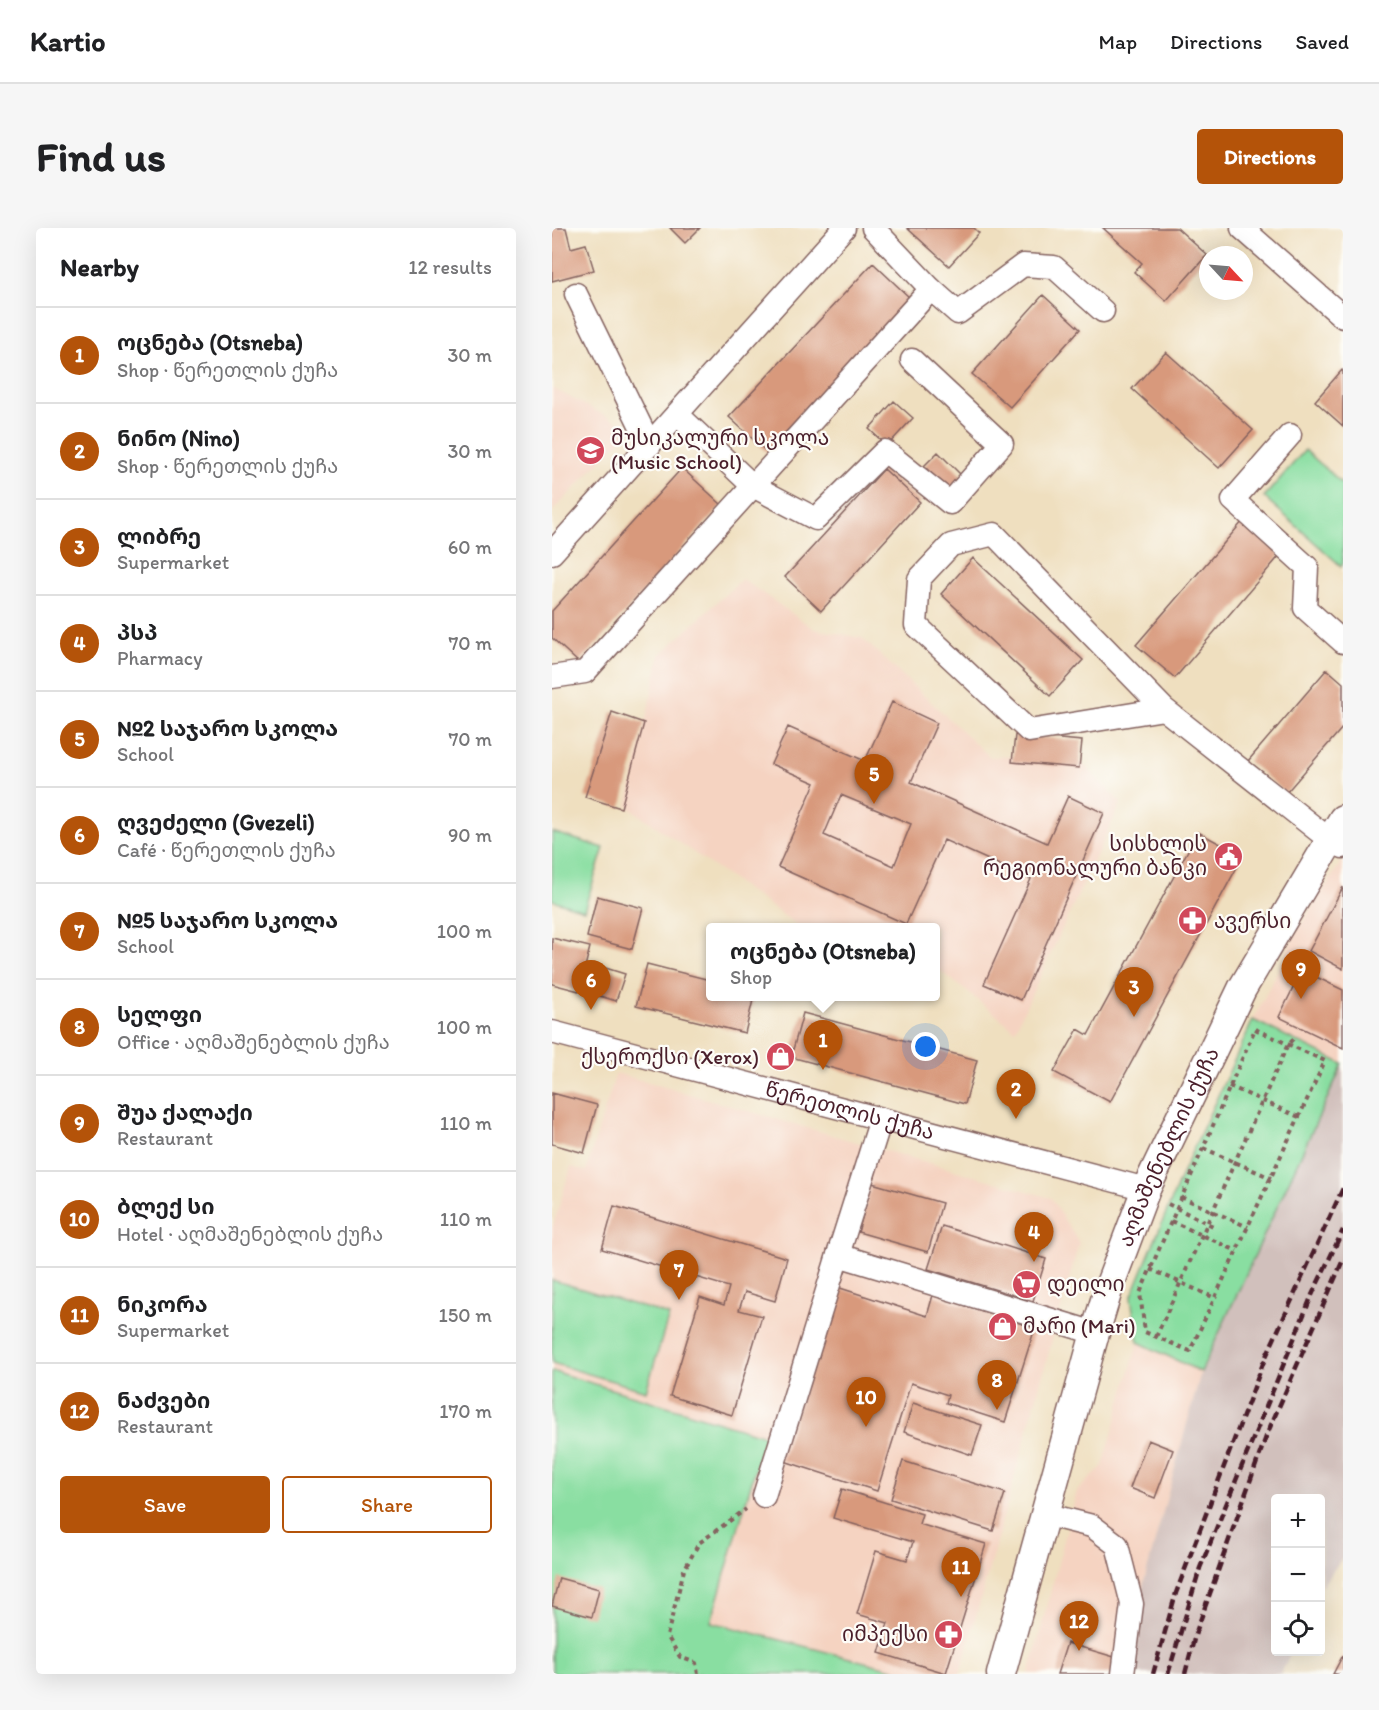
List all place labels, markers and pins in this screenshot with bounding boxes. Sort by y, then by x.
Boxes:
place label: მუსიკალური სკოლა (Music School) [611,425,829,474]
school or university icon: მუსიკალური სკოლა (Music School) [574,434,606,466]
pin: 5 [854,754,894,804]
place label: სისხლის რეგიონალური ბანკი [983,831,1207,881]
public building icon: სისხლის რეგიონალური ბანკი [1212,840,1244,872]
pharmacy icon: ავერსი [1177,905,1209,937]
place label: ავერსი [1214,908,1291,933]
pin: 9 [1282,950,1320,999]
pin: 6 [572,960,610,1010]
pin: 3 [1114,968,1154,1017]
pin: 1 [804,1020,842,1070]
shop icon: ქსეროქსი (Xerox) [764,1041,796,1073]
place label: ქსეროქსი (Xerox) [581,1044,759,1069]
pin: 2 [996,1070,1036,1119]
pin: 4 [1014,1212,1054,1262]
pin: 7 [660,1250,698,1300]
supermarket icon: დეილი [1010,1268,1042,1300]
place label: დეილი [1047,1271,1125,1297]
shop icon: მარი (Mari) [986,1310,1018,1342]
place label: მარი (Mari) [1023,1313,1136,1338]
pin: 8 [978,1360,1016,1410]
pin: 10 [846,1378,886,1427]
pin: 11 [942,1548,980,1597]
pin: 12 [1060,1602,1098,1651]
pharmacy icon: იმპექსი [933,1618,965,1650]
place label: იმპექსი [842,1621,928,1646]

